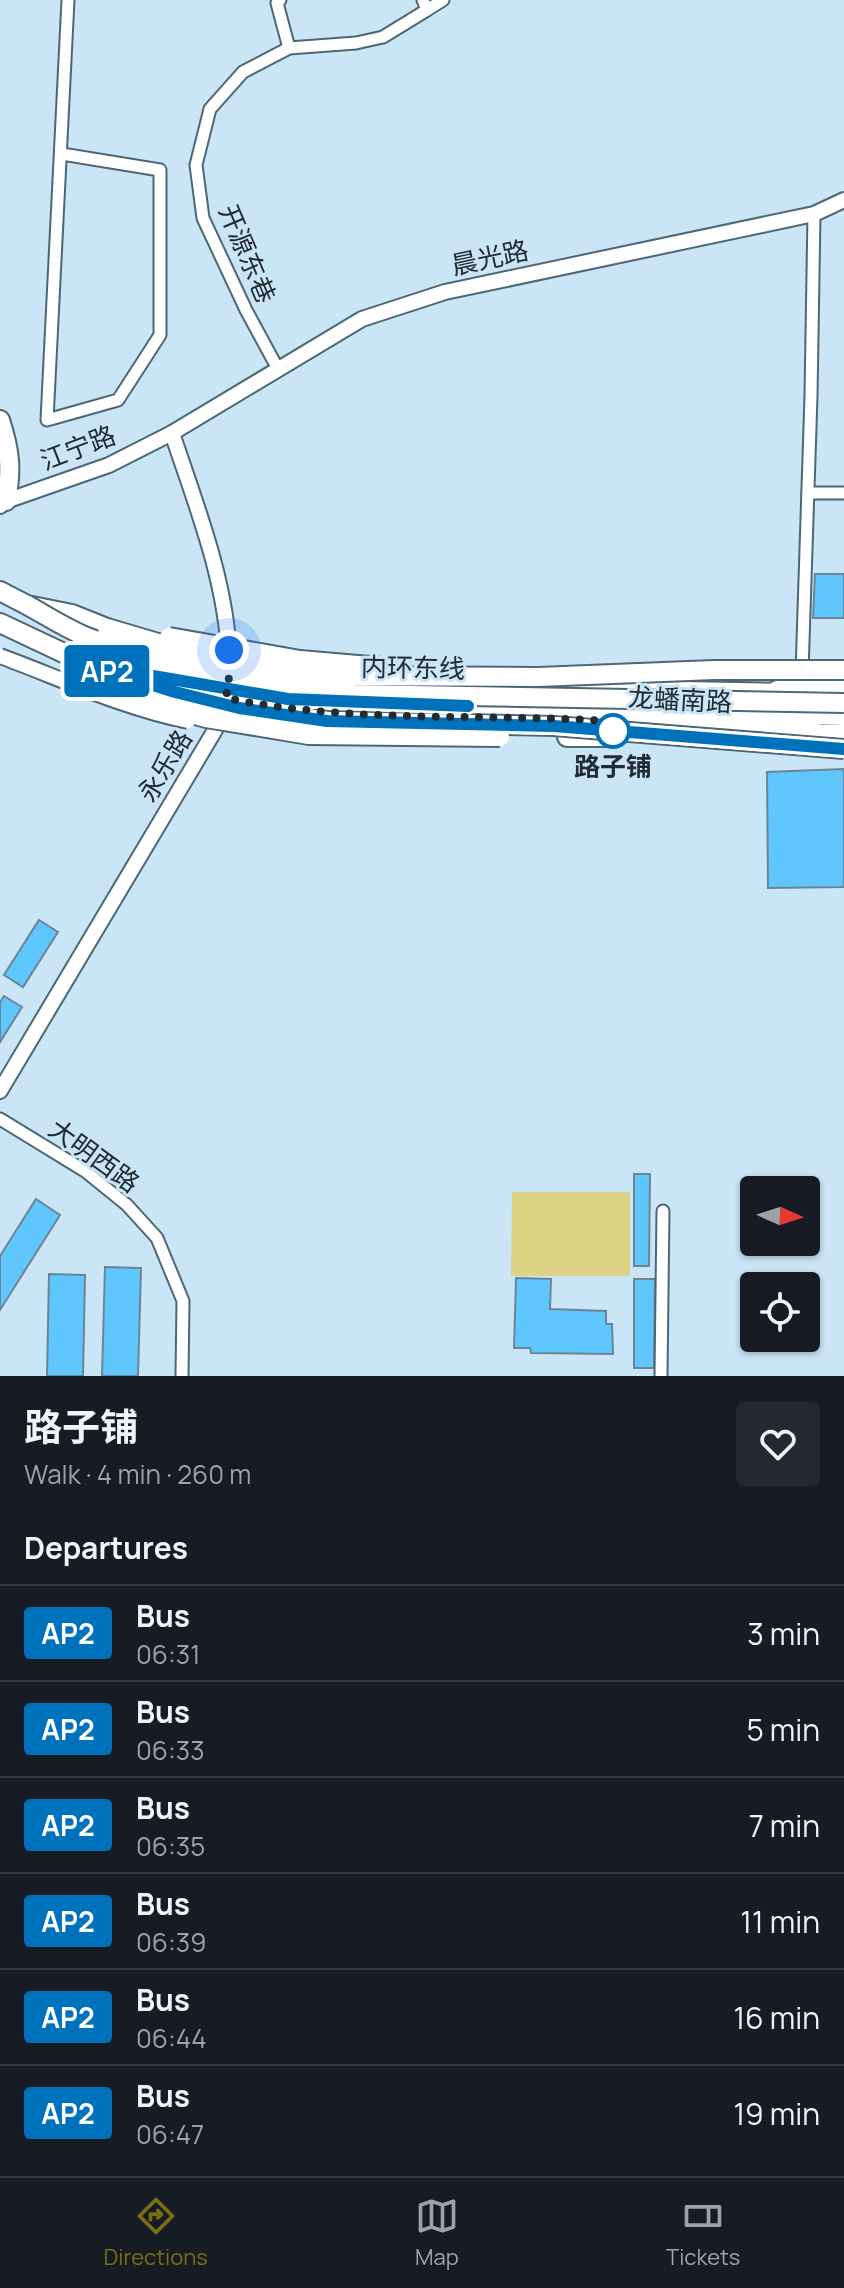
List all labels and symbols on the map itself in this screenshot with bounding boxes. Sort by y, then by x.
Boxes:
street label: 开源东巷 [211,199,285,309]
street label: 晨光路 [448,231,532,283]
street label: 江宁路 [35,416,121,478]
your location [209,630,249,670]
line badge: AP2 [61,645,153,697]
street label: 内环东线 [361,648,465,686]
street label: 龙蟠南路 [627,678,733,720]
marker: 路子铺 [596,714,630,748]
street label: 永乐路 [129,723,200,808]
place label: 路子铺 [574,748,652,784]
street label: 大明西路 [42,1110,147,1200]
north arrow [740,1176,820,1256]

